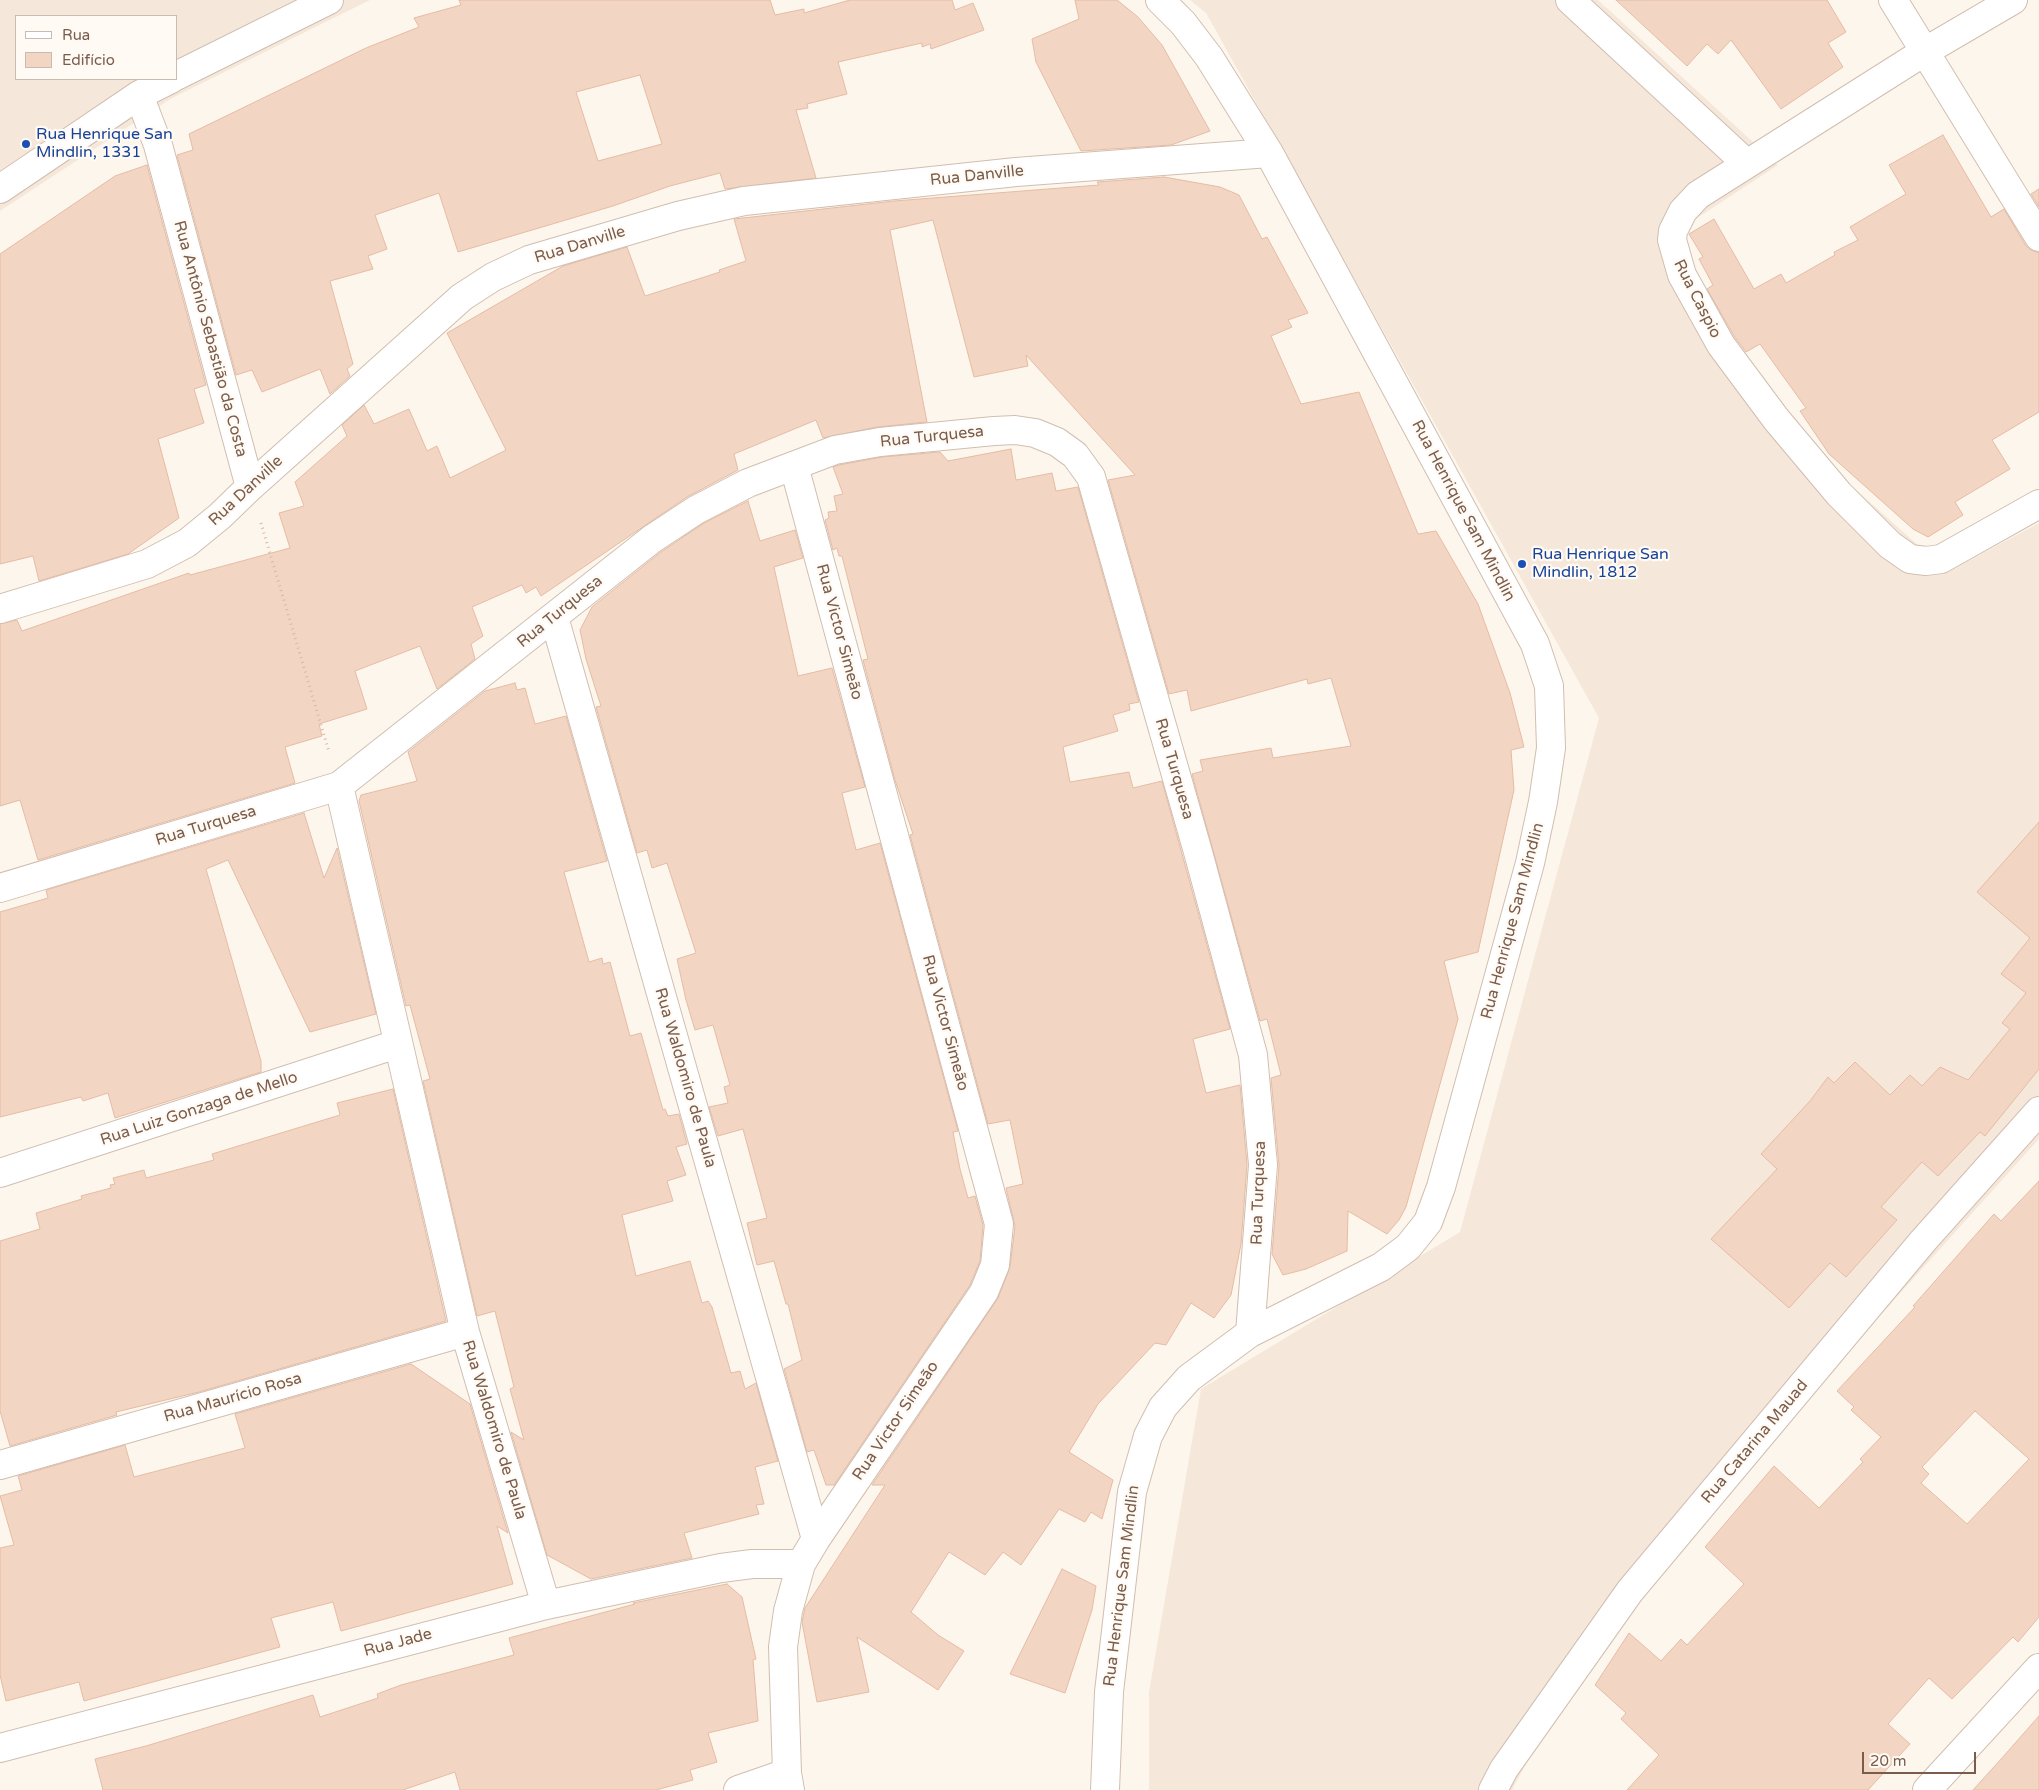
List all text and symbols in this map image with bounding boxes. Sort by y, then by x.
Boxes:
legend [15,15,178,80]
text: Rua [62,26,90,44]
text: Edifício [62,51,115,69]
place label: Rua Henrique San Mindlin, 1331 [36,125,173,163]
marker: Rua Henrique San Mindlin, 1331 [20,138,32,150]
street label: Rua Danville [929,162,1025,190]
street label: Rua Antônio Sebastião da Costa [169,219,251,459]
street label: Rua Danville [532,222,628,268]
street label: Rua Caspio [1669,256,1725,342]
street label: Rua Henrique Sam Mindlin [1407,417,1519,605]
street label: Rua Turquesa [879,422,985,452]
street label: Rua Danville [205,452,287,530]
place label: Rua Henrique San Mindlin, 1812 [1532,545,1669,583]
marker: Rua Henrique San Mindlin, 1812 [1516,558,1528,570]
street label: Rua Victor Simeão [812,562,866,702]
street label: Rua Turquesa [513,572,607,652]
street label: Rua Turquesa [1150,716,1198,822]
street label: Rua Turquesa [153,802,259,850]
street label: Rua Henrique Sam Mindlin [1478,821,1548,1021]
street label: Rua Victor Simeão [918,953,972,1093]
street label: Rua Waldomiro de Paula [650,986,720,1170]
street label: Rua Luiz Gonzaga de Mello [98,1068,300,1150]
street label: Rua Turquesa [1248,1141,1270,1245]
street label: Rua Waldomiro de Paula [458,1338,530,1522]
street label: Rua Victor Simeão [849,1358,943,1484]
street label: Rua Maurício Rosa [162,1369,304,1427]
street label: Rua Catarina Mauad [1698,1376,1812,1508]
street label: Rua Henrique Sam Mindlin [1100,1484,1144,1688]
street label: Rua Jade [362,1625,434,1661]
scale bar [1864,1742,1978,1774]
text: 20 m [1870,1752,1907,1770]

